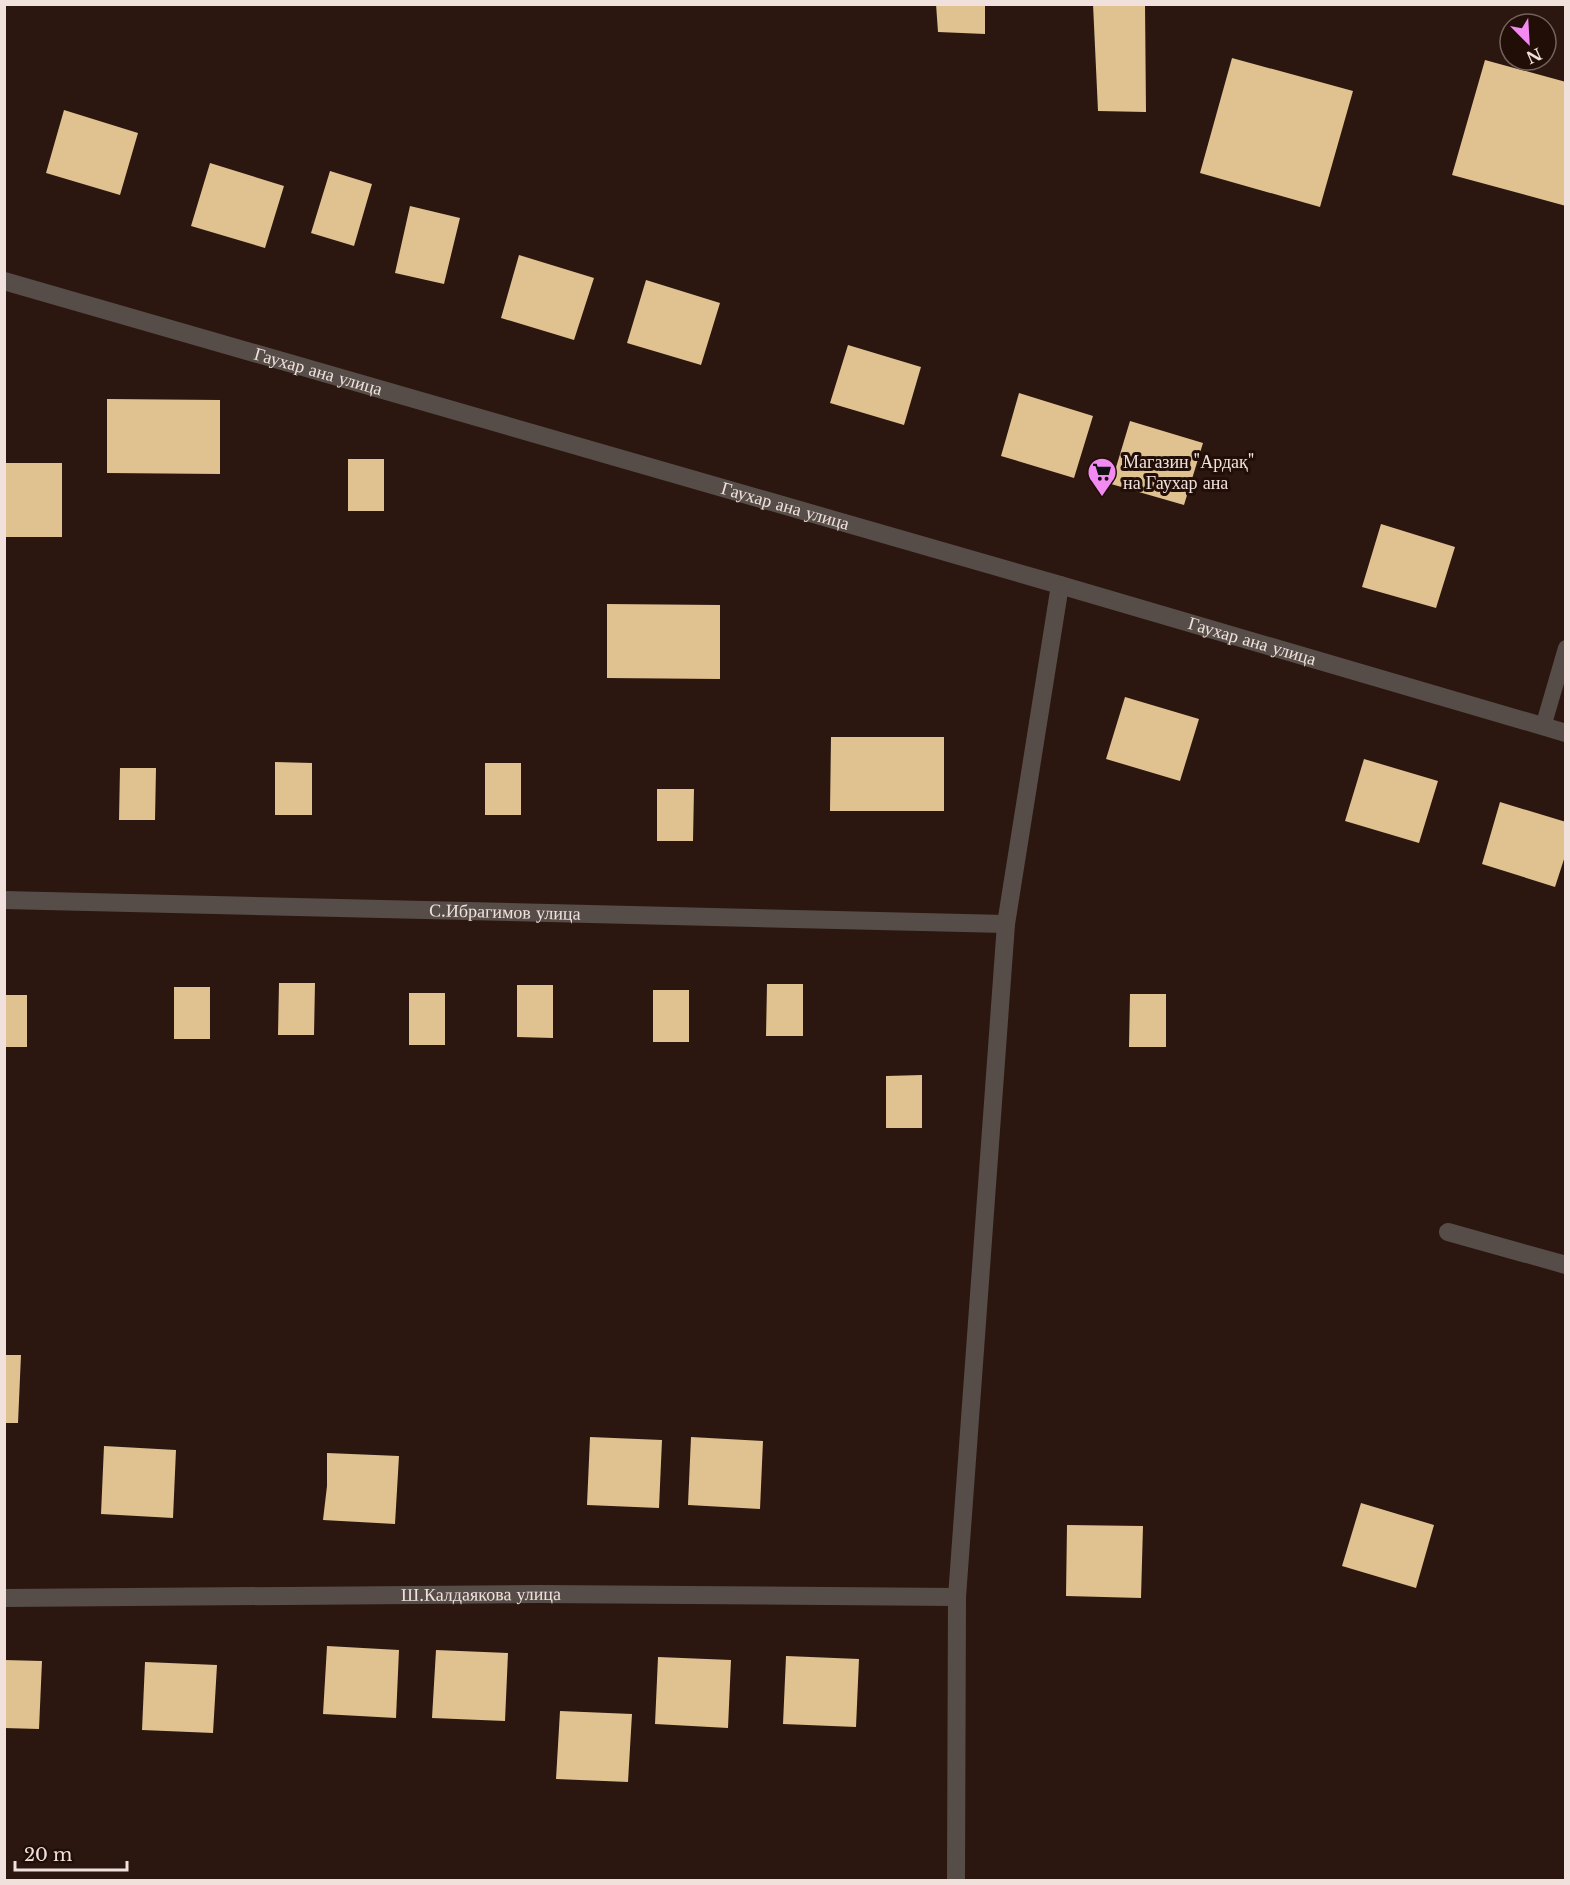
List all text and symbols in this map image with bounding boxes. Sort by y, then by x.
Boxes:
north arrow [1498,12,1558,72]
text: N [1523,44,1545,68]
street label: Гаухар ана улица [252,343,385,400]
place label: Магазин "Ардақ" на Гаухар ана [1123,451,1254,494]
supermarket icon: Магазин "Ардақ" на Гаухар ана [1086,456,1118,498]
street label: Гаухар ана улица [719,477,852,535]
street label: Гаухар ана улица [1185,612,1319,670]
street label: С.Ибрагимов улица [429,899,581,925]
street label: Ш.Калдаякова улица [401,1583,561,1606]
scale bar [15,1834,128,1872]
text: 20 m [24,1844,72,1866]

